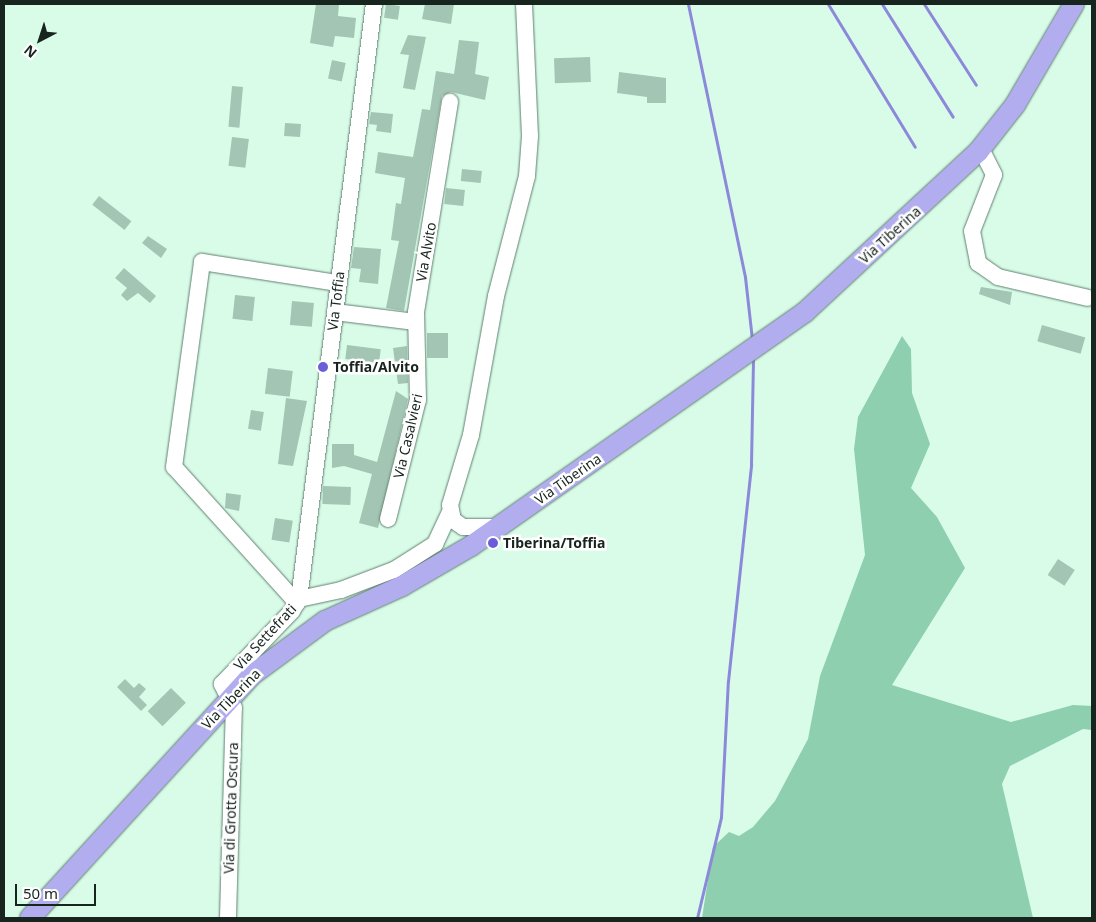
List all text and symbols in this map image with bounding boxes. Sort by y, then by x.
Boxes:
north arrow [15,15,65,65]
text: N [20,41,41,63]
street label: Via Tiberina [856,203,924,267]
street label: Via Alvito [412,221,440,283]
street label: Via Toffia [324,270,348,332]
place label: Toffia/Alvito [333,359,419,375]
marker: Toffia/Alvito [317,361,329,373]
street label: Via Casalvieri [390,392,426,480]
street label: Via Tiberina [532,450,604,508]
place label: Tiberina/Toffia [503,535,605,551]
marker: Tiberina/Toffia [487,537,499,549]
street label: Via Settefrati [230,601,300,673]
street label: Via Tiberina [198,665,264,733]
street label: Via di Grotta Oscura [220,742,242,874]
scale bar [18,874,99,906]
text: 50 m [23,883,58,903]

